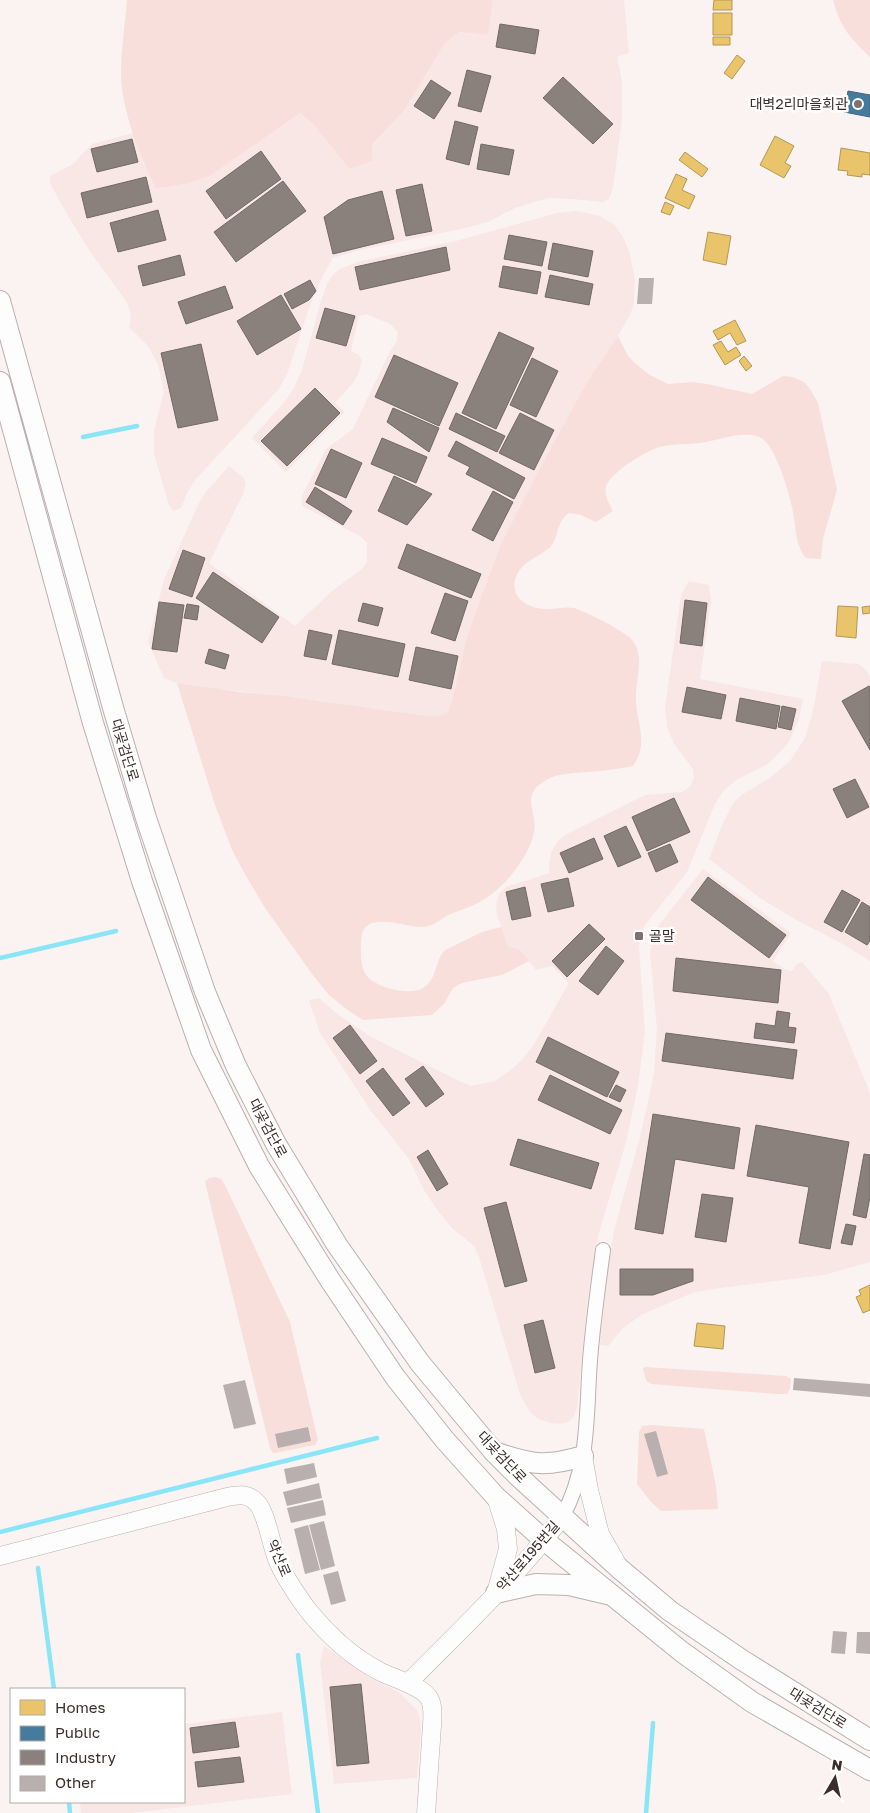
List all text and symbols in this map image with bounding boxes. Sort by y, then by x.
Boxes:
place label: 대벽2리마을회관 [750,95,848,112]
marker: 대벽2리마을회관 [852,98,864,110]
street label: 대곶검단로 [108,717,143,783]
place label: 골말 [649,927,675,944]
marker: 골말 [633,930,645,942]
street label: 대곶검단로 [246,1095,291,1160]
street label: 대곶검단로 [474,1427,531,1486]
street label: 약산로195번길 [492,1517,563,1594]
street label: 약산로 [264,1537,295,1579]
street label: 대곶검단로 [786,1683,850,1732]
legend [10,1688,185,1803]
text: Homes [55,1698,105,1716]
text: Public [55,1723,100,1741]
text: Industry [55,1748,116,1766]
north arrow [810,1753,860,1803]
text: N [831,1755,844,1774]
text: Other [55,1773,96,1791]

